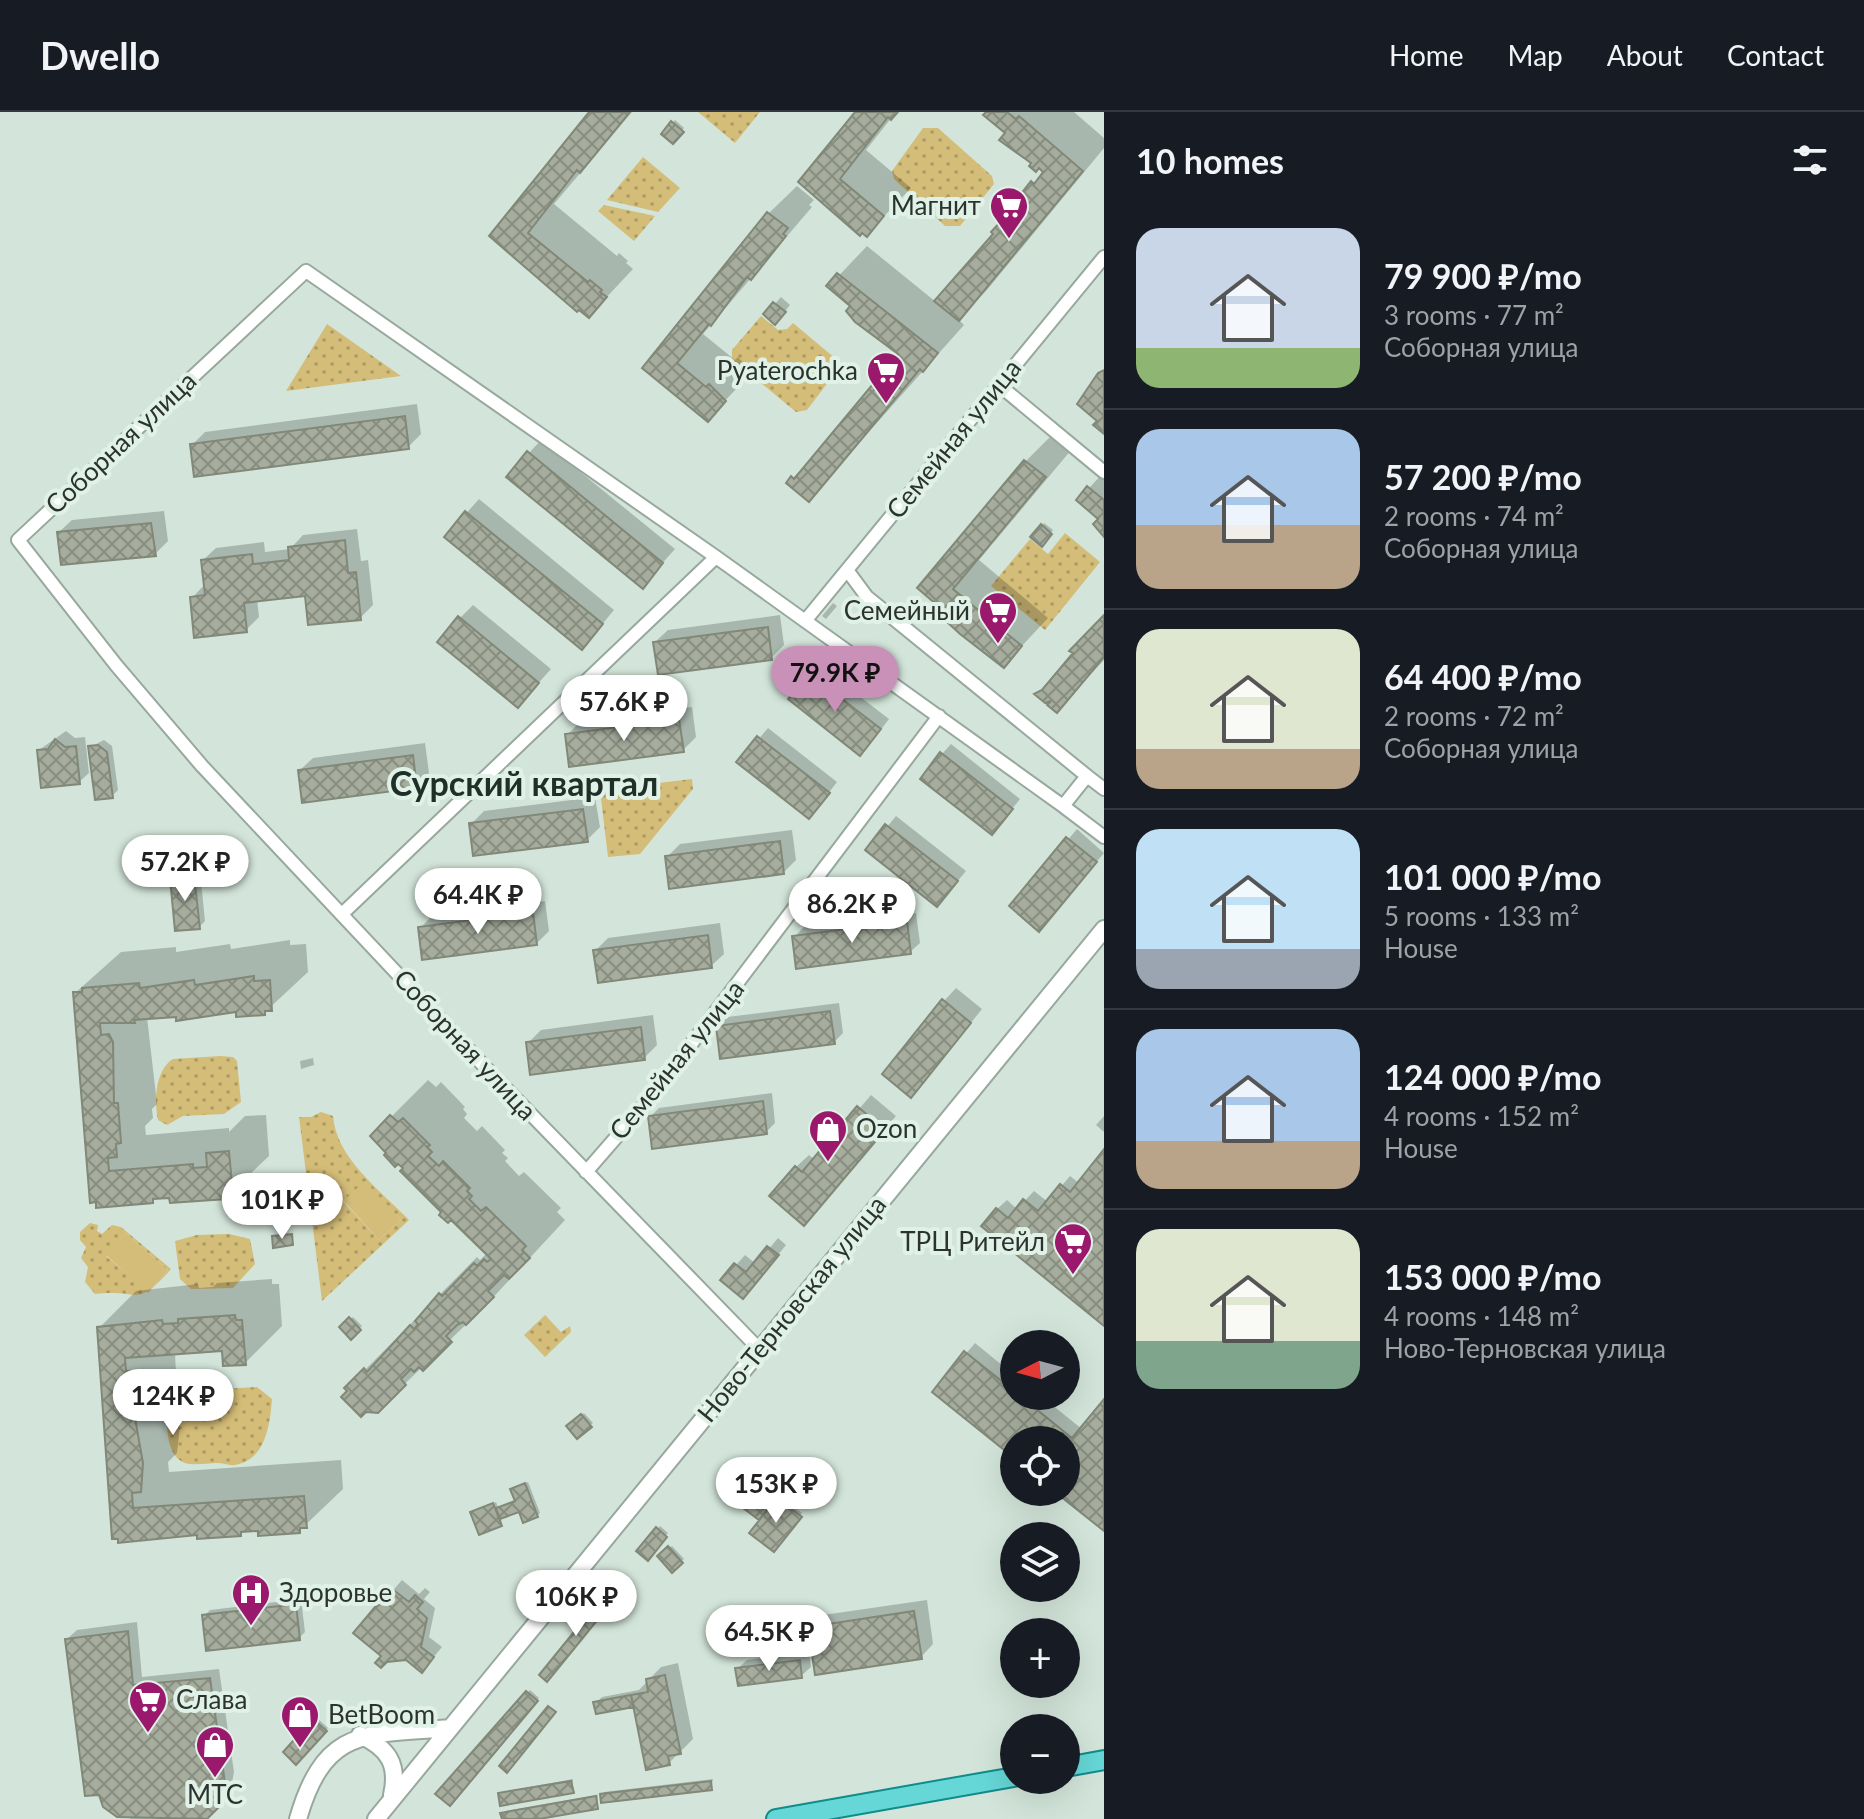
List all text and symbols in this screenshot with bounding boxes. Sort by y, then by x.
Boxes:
text: Dwello [40,32,160,78]
text: Home [1389,38,1464,72]
text: Map [1508,38,1563,72]
text: About [1607,38,1683,72]
text: Contact [1727,38,1824,72]
icon: filters [1788,138,1832,182]
text: 10 homes [1136,140,1284,181]
supermarket icon: Магнит [988,185,1030,240]
place label: Магнит [891,189,981,221]
text: 79 900 ₽/mo [1384,255,1582,296]
icon: home [1200,260,1296,356]
text: 3 rooms · 77 m² [1384,299,1564,331]
text: Соборная улица [1384,331,1578,363]
supermarket icon: Pyaterochka [865,350,907,405]
street label: Семейная улица [879,352,1027,525]
place label: Pyaterochka [717,354,858,386]
street label: Соборная улица [38,364,202,520]
text: 57 200 ₽/mo [1384,456,1582,497]
icon: home [1200,461,1296,557]
text: 2 rooms · 74 m² [1384,500,1564,532]
text: Соборная улица [1384,532,1578,564]
supermarket icon: Семейный [977,590,1019,645]
place label: Семейный [844,594,970,626]
pin: 79.9K ₽ [761,646,909,714]
text: 79.9K ₽ [790,656,880,688]
text: 64 400 ₽/mo [1384,656,1582,697]
icon: home [1200,661,1296,757]
pin: 57.6K ₽ [550,675,698,743]
text: 57.6K ₽ [579,685,669,717]
text: 2 rooms · 72 m² [1384,700,1564,732]
text: Соборная улица [1384,732,1578,764]
district label: Сурский квартал [390,762,658,803]
pin: 57.2K ₽ [111,835,259,903]
text: 57.2K ₽ [140,845,230,877]
text: 101 000 ₽/mo [1384,856,1601,897]
icon: home [1200,861,1296,957]
pin: 64.4K ₽ [404,868,552,936]
pin: 86.2K ₽ [778,877,926,945]
text: 64.4K ₽ [433,878,523,910]
text: 86.2K ₽ [807,887,897,919]
text: 5 rooms · 133 m² [1384,900,1579,932]
text: House [1384,932,1458,964]
street label: Соборная улица [388,962,544,1126]
street label: Семейная улица [602,973,750,1146]
text: 124 000 ₽/mo [1384,1056,1601,1097]
icon: home [1200,1061,1296,1157]
text: 4 rooms · 152 m² [1384,1100,1579,1132]
shop icon: Ozon [807,1108,849,1163]
place label: Ozon [856,1112,917,1144]
text: House [1384,1132,1458,1164]
pin: 101K ₽ [217,1173,347,1241]
text: 101K ₽ [240,1183,324,1215]
street label: Ново-Терновская улица [690,1189,892,1428]
supermarket icon: ТРЦ Ритейл [1052,1221,1094,1276]
place label: ТРЦ Ритейл [900,1225,1045,1257]
text: 153 000 ₽/mo [1384,1256,1601,1297]
icon: home [1200,1261,1296,1357]
text: 4 rooms · 148 m² [1384,1300,1579,1332]
north arrow [1000,1330,1080,1410]
map controls [1000,1330,1080,1794]
text: Ново-Терновская улица [1384,1332,1666,1364]
pin: 124K ₽ [108,1369,238,1437]
text: 124K ₽ [131,1379,215,1411]
button: locate [1000,1426,1080,1506]
pin: 153K ₽ [711,1457,841,1525]
text: 153K ₽ [734,1467,818,1499]
button: layers [1000,1522,1080,1602]
pin: 106K ₽ [511,1570,641,1638]
hospital icon: Здоровье [230,1572,272,1627]
place label: Здоровье [279,1576,392,1608]
text: 106K ₽ [534,1580,618,1612]
pin: 64.5K ₽ [695,1605,843,1673]
text: 64.5K ₽ [724,1615,814,1647]
button: + [1000,1618,1080,1698]
supermarket icon: Слава [127,1679,169,1734]
place label: Слава [176,1683,247,1715]
shop icon: BetBoom [279,1694,321,1749]
place label: BetBoom [328,1698,435,1730]
button: − [1000,1714,1080,1794]
shop icon: МТС [194,1724,236,1779]
place label: МТС [187,1778,243,1810]

